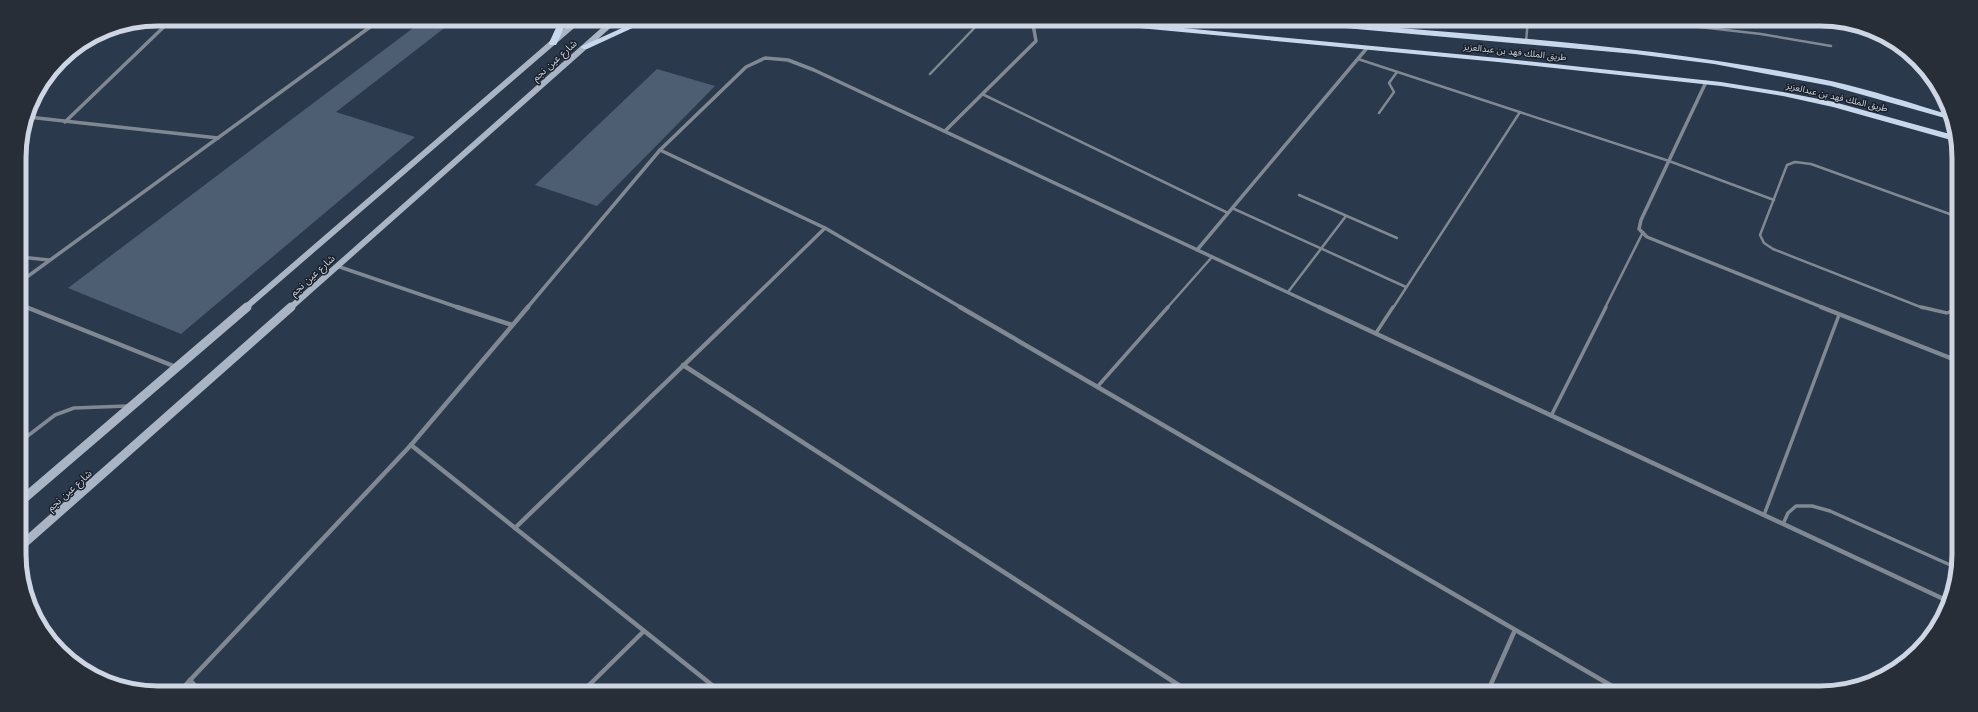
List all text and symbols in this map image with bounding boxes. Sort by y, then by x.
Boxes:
street label: شارع عين نجم [529,37,580,85]
street label: طريق الملك فهد بن عبدالعزيز [1462,41,1567,63]
street label: طريق الملك فهد بن عبدالعزيز [1784,79,1889,115]
street label: شارع عين نجم [287,252,338,300]
street label: شارع عين نجم [44,467,95,515]

